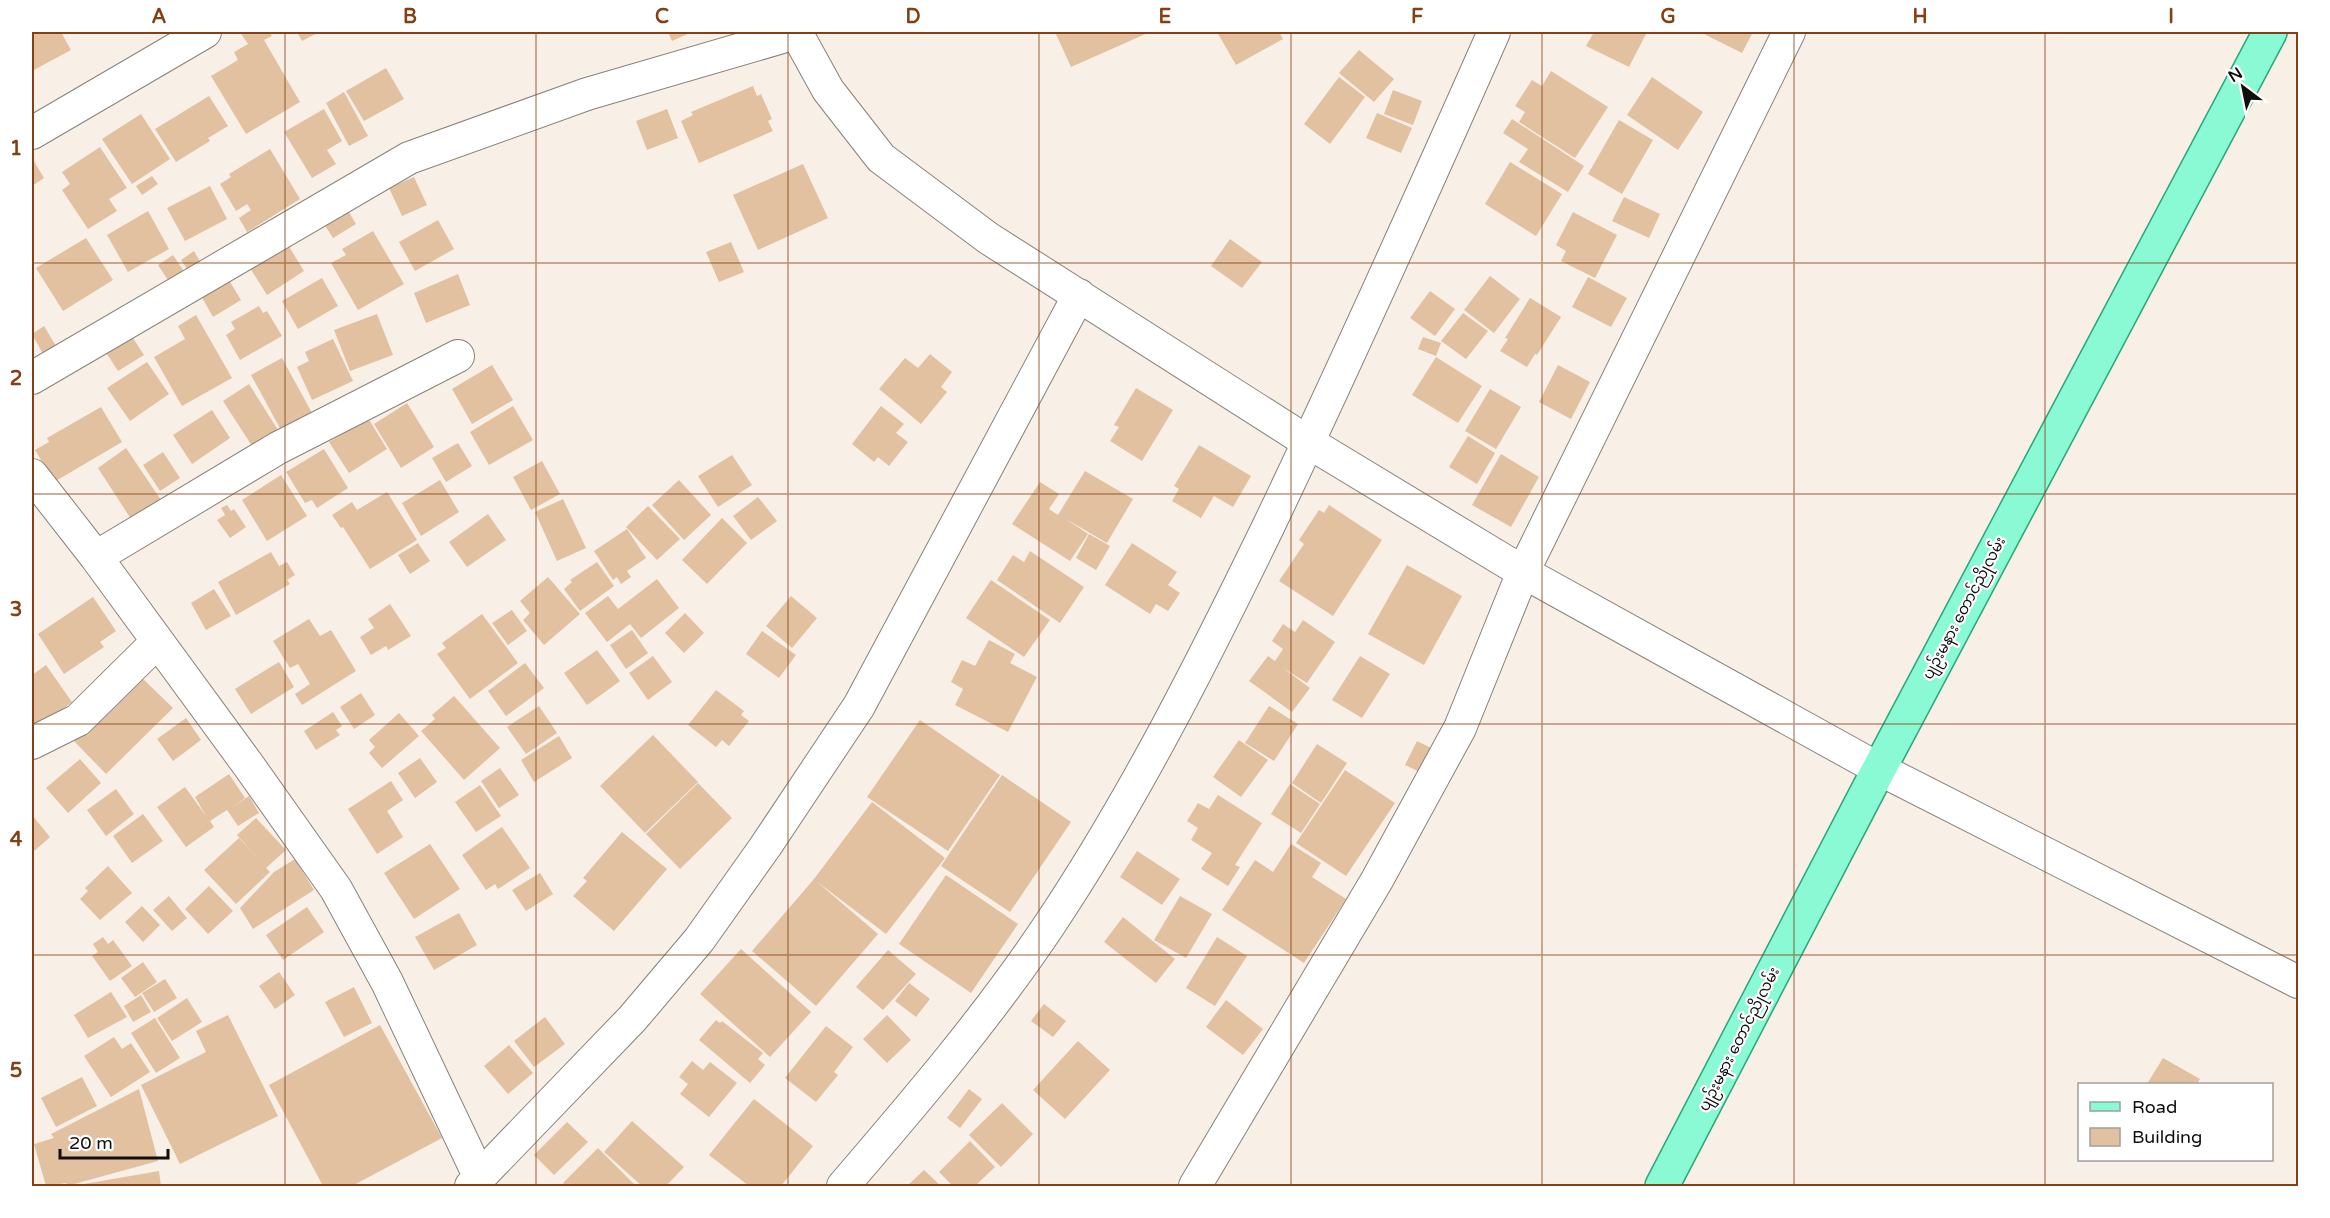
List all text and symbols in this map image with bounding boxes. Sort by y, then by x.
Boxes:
text: A [152,5,167,29]
text: B [403,5,417,29]
text: C [655,5,669,29]
text: D [905,5,921,29]
text: E [1159,5,1172,29]
text: F [1411,5,1423,29]
text: G [1660,5,1676,29]
text: H [1912,5,1928,29]
text: I [2168,5,2174,29]
north arrow [2213,57,2273,117]
text: N [2225,63,2246,87]
text: 1 [10,137,22,161]
text: 2 [10,367,22,391]
street label: ပျဉ်းမနား တောင်ညိုလမ်း [1918,533,2012,684]
text: 3 [10,598,22,622]
text: 4 [10,828,23,852]
street label: ပျဉ်းမနား တောင်ညိုလမ်း [1694,964,1786,1115]
text: 5 [10,1059,22,1083]
legend [2078,1083,2273,1161]
text: Road [2132,1096,2177,1118]
scale bar [60,1122,168,1160]
text: Building [2132,1126,2202,1148]
text: 20 m [69,1132,113,1154]

